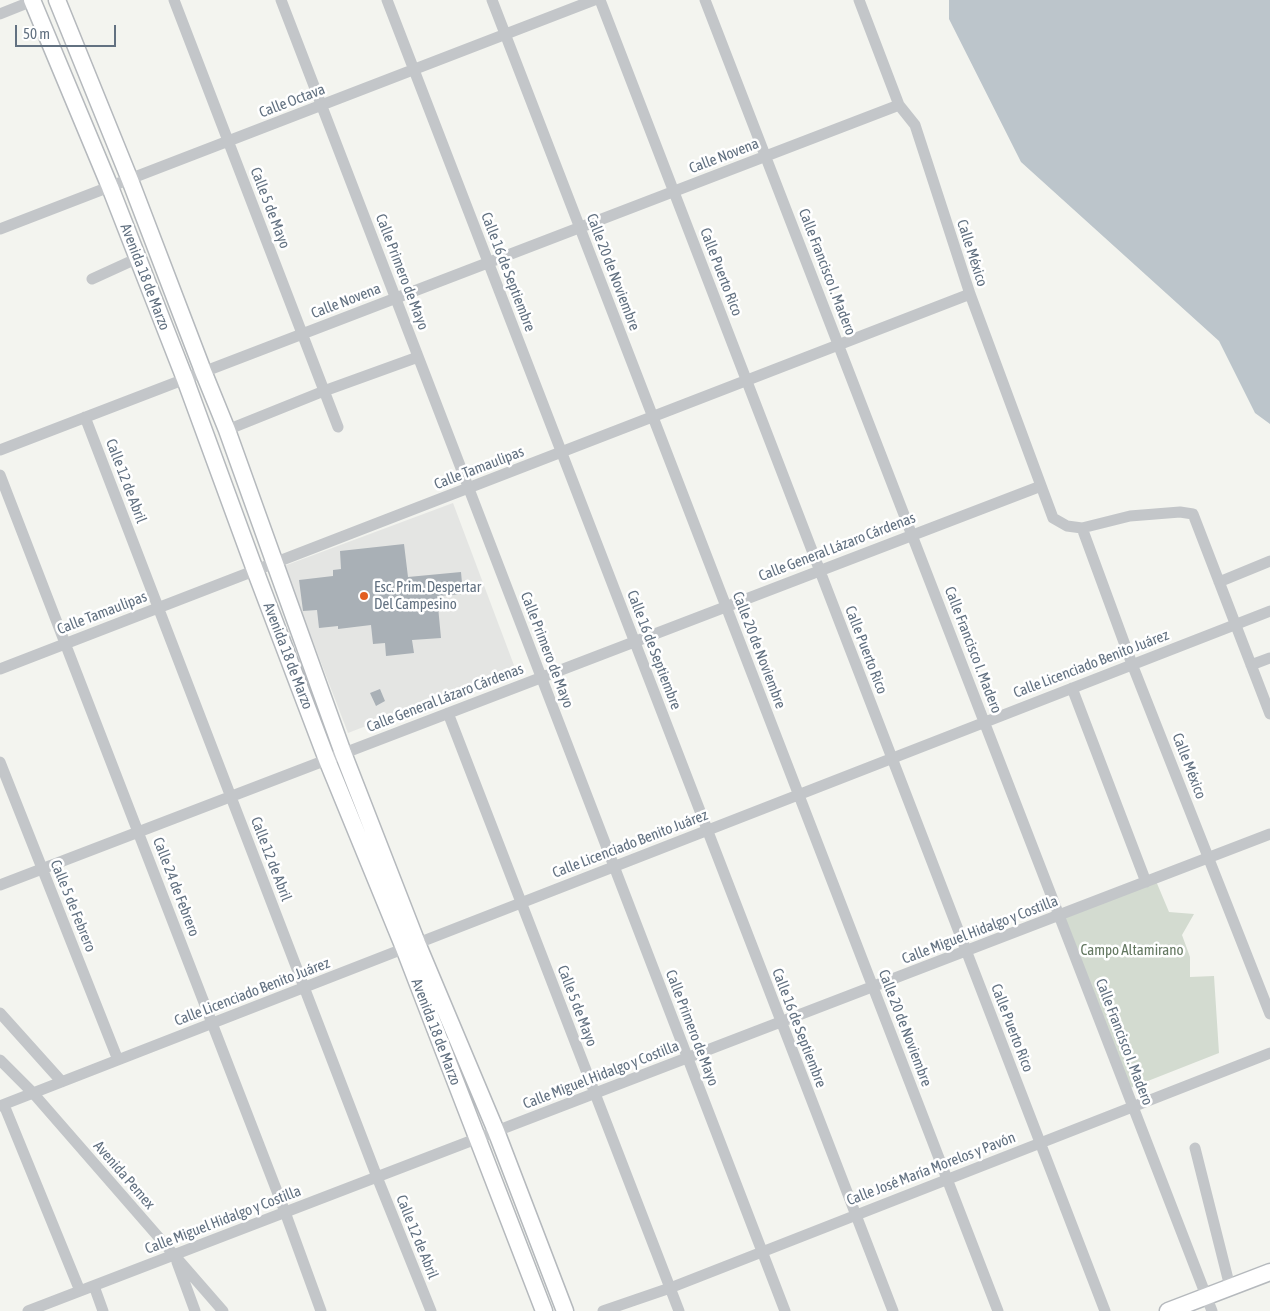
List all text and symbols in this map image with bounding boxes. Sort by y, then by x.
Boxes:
scale bar [18,15,119,47]
text: 50 m [23,25,50,42]
street label: Calle Octava [257,80,327,122]
street label: Calle Novena [687,134,761,178]
street label: Calle 5 de Mayo [246,165,294,251]
street label: Calle Francisco I. Madero [795,206,859,338]
street label: Calle 16 de Septiembre [477,210,539,334]
street label: Calle Primero de Mayo [372,211,432,333]
street label: Calle 20 de Noviembre [582,211,644,333]
street label: Calle México [953,217,991,289]
street label: Avenida 18 de Marzo [116,221,174,333]
street label: Calle Puerto Rico [696,225,746,319]
street label: Calle Novena [309,279,383,323]
street label: Calle 12 de Abril [102,436,150,526]
street label: Calle Tamaulipas [432,443,526,493]
street label: Calle General Lázaro Cárdenas [756,509,918,585]
place label: Esc. Prim. Despertar Del Campesino [374,578,481,613]
street label: Calle Francisco I. Madero [941,584,1005,716]
street label: Calle Tamaulipas [55,588,149,638]
street label: Calle 16 de Septiembre [623,588,685,712]
street label: Calle Primero de Mayo [517,589,577,711]
street label: Calle 20 de Noviembre [728,589,790,711]
marker: Esc. Prim. Despertar Del Campesino [358,590,370,602]
street label: Avenida 18 de Marzo [259,600,317,712]
street label: Calle Puerto Rico [841,603,891,697]
street label: Calle Licenciado Benito Juárez [1011,626,1171,702]
street label: Calle General Lázaro Cárdenas [364,660,526,736]
street label: Calle México [1168,730,1210,802]
street label: Calle Licenciado Benito Juárez [550,806,710,882]
street label: Calle 12 de Abril [247,814,295,904]
street label: Calle 24 de Febrero [149,835,203,939]
street label: Calle 5 de Febrero [46,857,100,955]
street label: Calle Miguel Hidalgo y Costilla [899,892,1061,968]
park label: Campo Altamirano [1080,941,1184,959]
street label: Calle Licenciado Benito Juárez [172,954,332,1030]
street label: Calle 5 de Mayo [553,963,601,1049]
street label: Calle 16 de Septiembre [768,966,830,1090]
street label: Calle Primero de Mayo [662,967,722,1089]
street label: Calle 20 de Noviembre [874,967,936,1089]
street label: Avenida 18 de Marzo [407,976,465,1088]
street label: Calle Francisco I. Madero [1092,976,1156,1108]
street label: Calle Puerto Rico [987,981,1037,1075]
street label: Calle Miguel Hidalgo y Costilla [520,1037,682,1113]
street label: Calle José María Morelos y Pavón [844,1128,1018,1210]
street label: Avenida Pemex [89,1137,159,1213]
street label: Calle Miguel Hidalgo y Costilla [142,1182,304,1258]
street label: Calle 12 de Abril [392,1192,442,1282]

